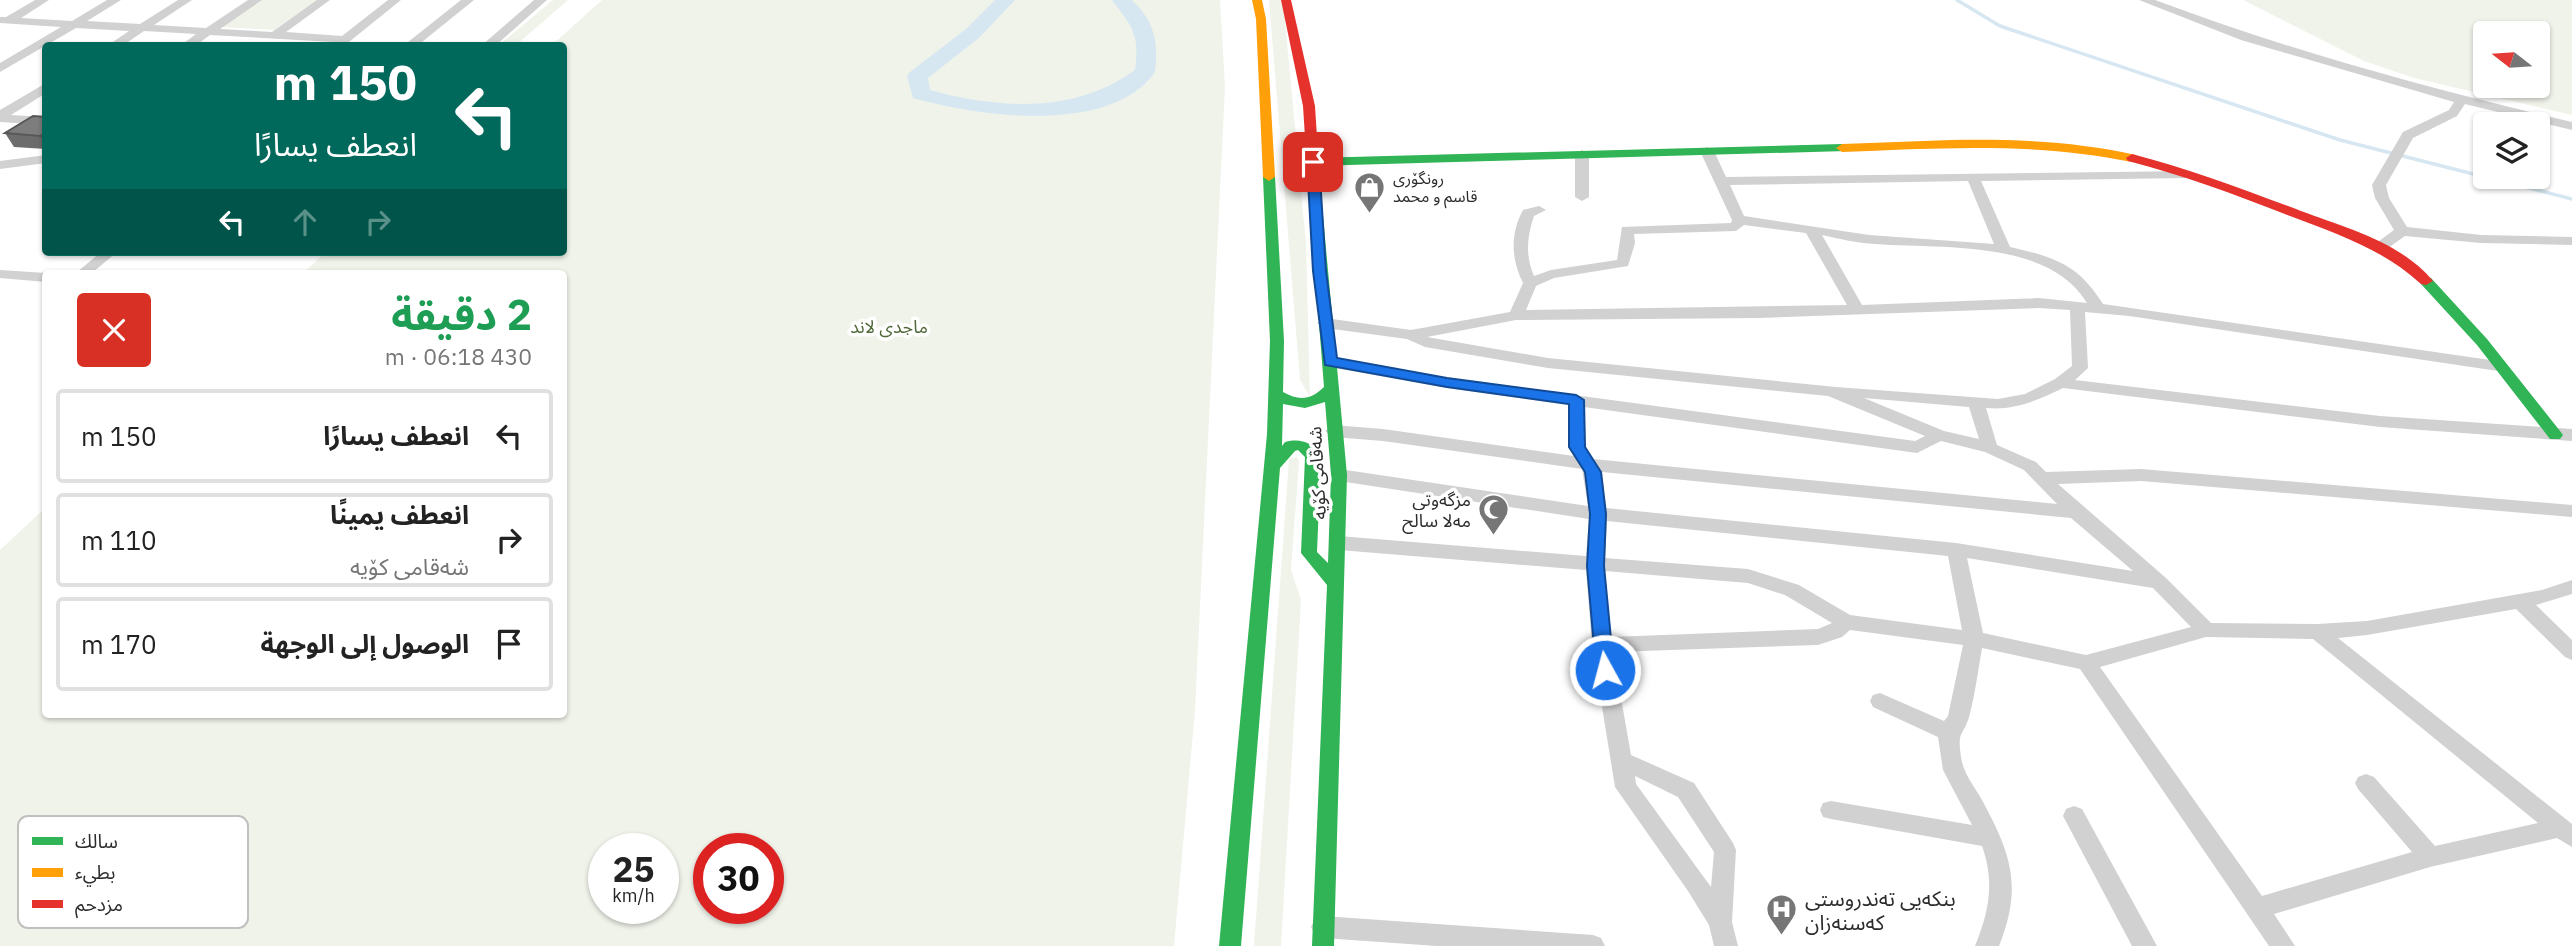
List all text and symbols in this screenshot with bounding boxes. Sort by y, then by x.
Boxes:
north arrow [2473,21,2550,98]
map controls [2473,21,2550,189]
text: 150 m [273,50,417,113]
icon: left [441,70,532,161]
button: layers [2473,112,2550,189]
text: انعطف يسارًا [254,123,417,165]
pin [1283,132,1343,192]
icon: arrive [1294,143,1332,181]
place label: رونگۆری قاسم و محمد [1393,168,1477,209]
shop icon: رونگۆری قاسم و محمد [1353,170,1387,214]
icon: left [213,203,251,241]
icon: ahead [286,203,324,241]
icon: right [359,203,397,241]
text: 2 دقيقة [391,287,532,342]
button: close [77,293,151,367]
park label: ماجدی لاند [850,315,928,338]
text: 430 m · 06:18 [385,341,532,371]
icon: left [490,417,528,455]
text: انعطف يسارًا [323,418,469,452]
text: 150 m [81,419,157,453]
street label: شەقامی کۆیە [1303,426,1331,520]
place label: مزگەوتی مەلا سالح [1402,488,1471,534]
mosque icon: مزگەوتی مەلا سالح [1477,492,1511,536]
text: انعطف يمينًا [330,497,469,531]
icon: right [490,521,528,559]
text: 110 m [81,523,157,557]
text: شەقامی کۆیە [350,551,469,581]
icon: arrive [490,625,528,663]
text: الوصول إلى الوجهة [260,626,469,660]
text: 170 m [81,627,157,661]
position arrow [1568,633,1642,707]
legend [18,816,248,928]
text: سالك [75,829,118,853]
speed limit sign: 30 [693,833,784,924]
text: 25 [612,846,655,892]
text: بطيء [75,860,115,887]
text: km/h [612,884,655,907]
place label: بنکەیی تەندروستی کەسنەزان [1805,884,1956,936]
text: مزدحم [75,892,123,919]
hospital icon: بنکەیی تەندروستی کەسنەزان [1765,893,1799,937]

